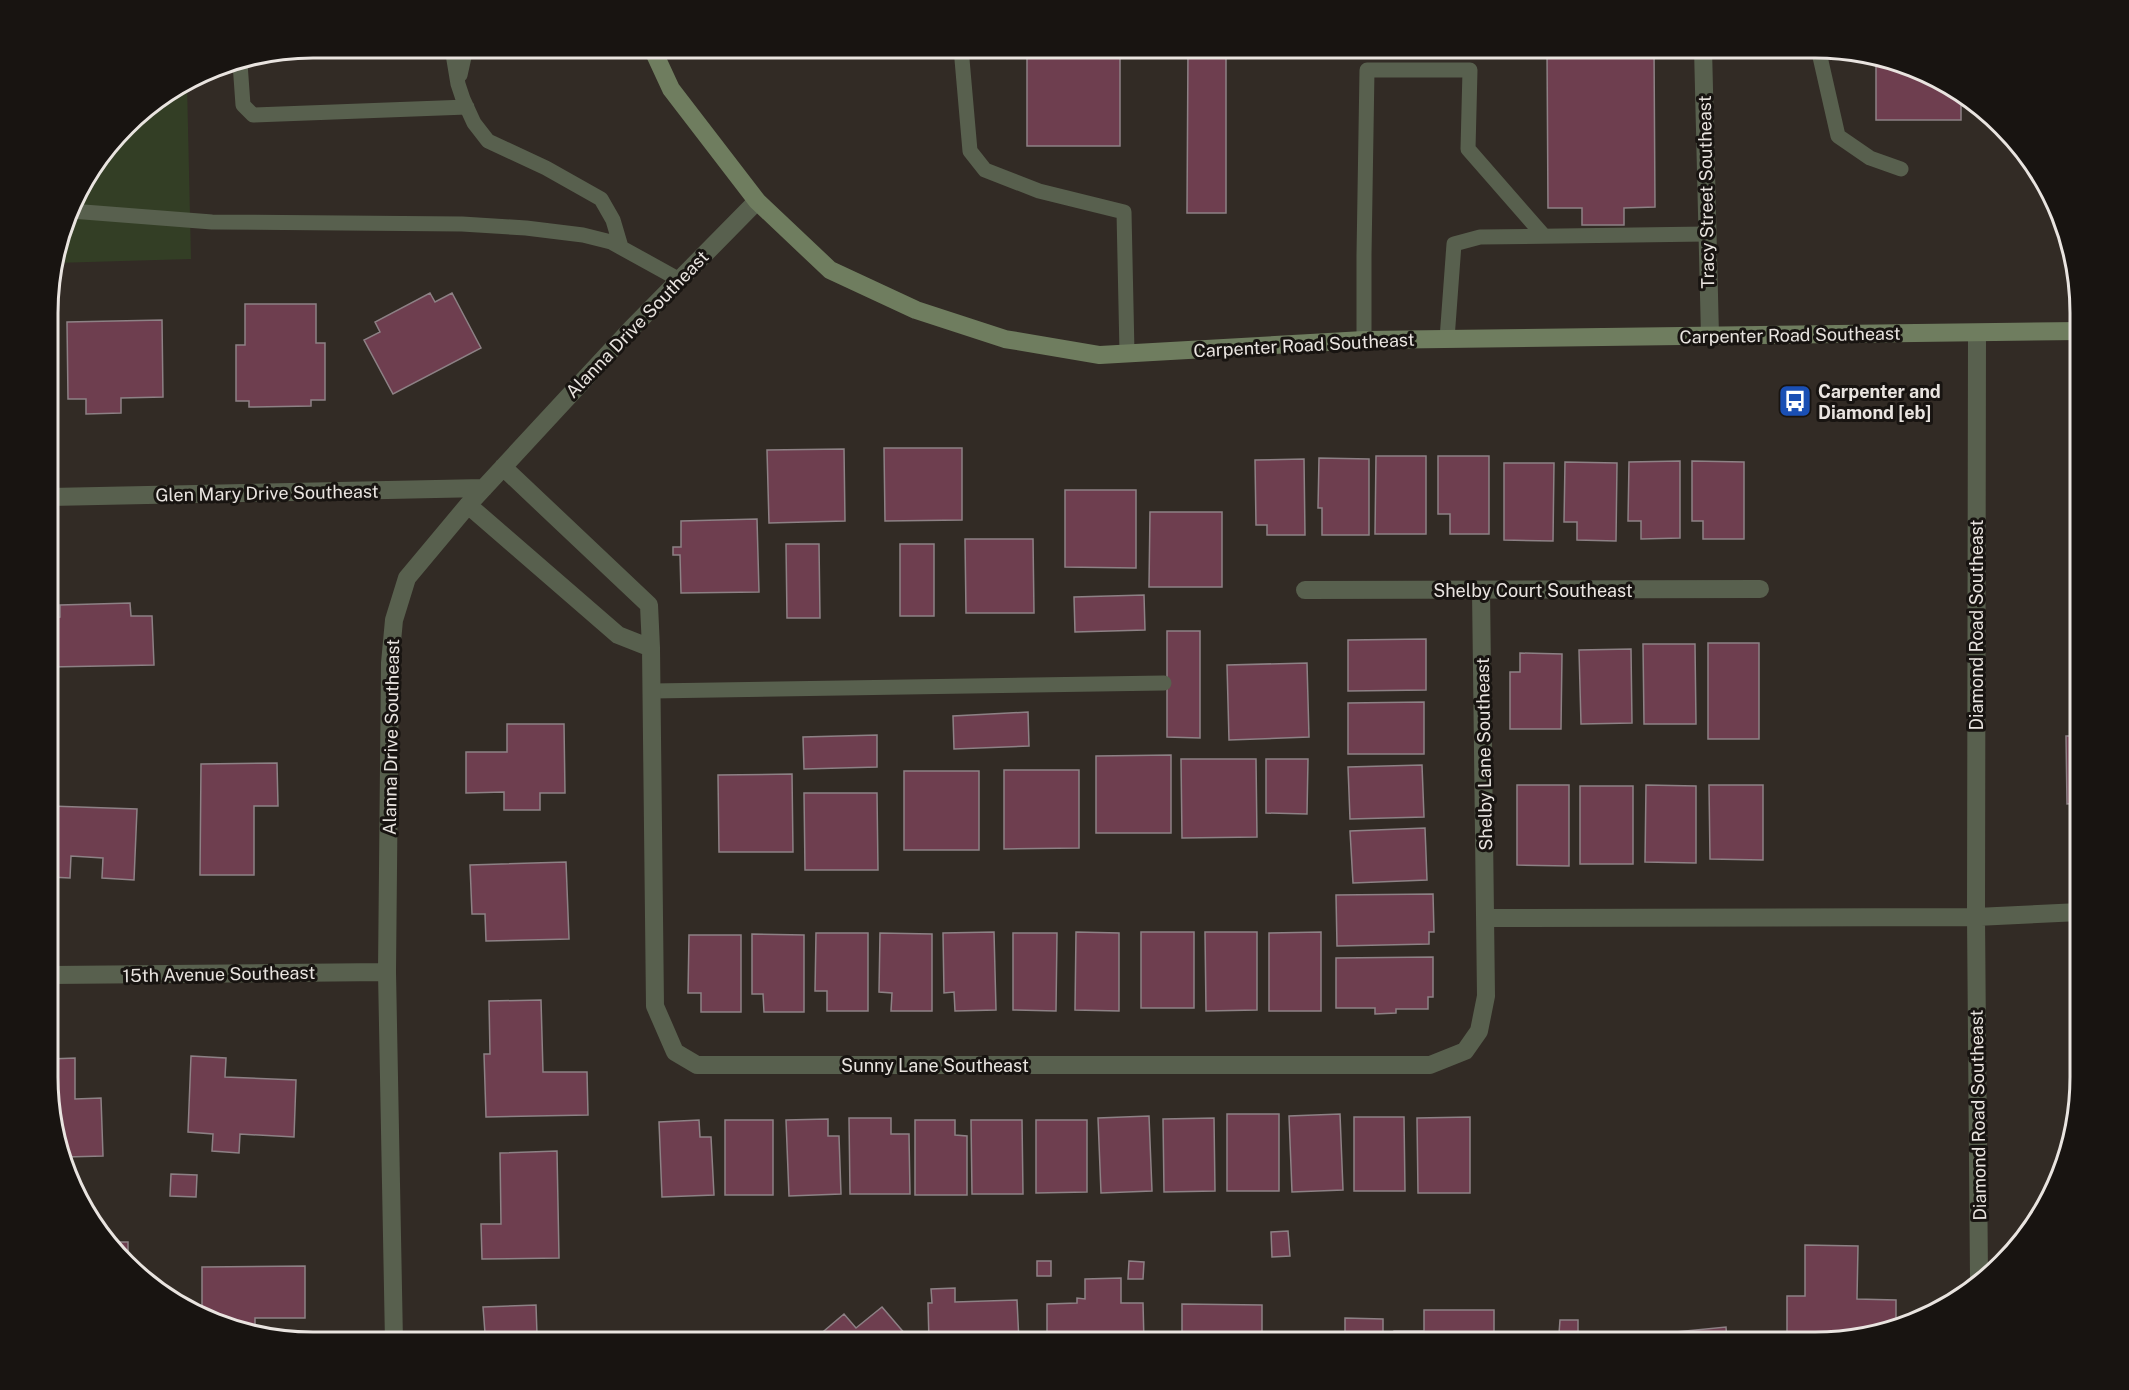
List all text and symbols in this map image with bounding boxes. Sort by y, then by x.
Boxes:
street label: Tracy Street Southeast [1694,95,1718,289]
street label: Alanna Drive Southeast [561,246,713,402]
street label: Carpenter Road Southeast [1679,323,1901,347]
street label: Carpenter Road Southeast [1193,329,1415,361]
place label: Carpenter and Diamond [eb] [1818,381,1941,423]
bus stop icon: Carpenter and Diamond [eb] [1777,383,1813,419]
street label: Glen Mary Drive Southeast [155,481,379,505]
street label: Diamond Road Southeast [1966,519,1987,731]
street label: Shelby Court Southeast [1433,580,1633,601]
street label: Alanna Drive Southeast [379,639,403,835]
street label: Shelby Lane Southeast [1472,657,1496,851]
street label: 15th Avenue Southeast [123,962,315,986]
street label: Diamond Road Southeast [1966,1009,1990,1221]
street label: Sunny Lane Southeast [841,1055,1029,1076]

